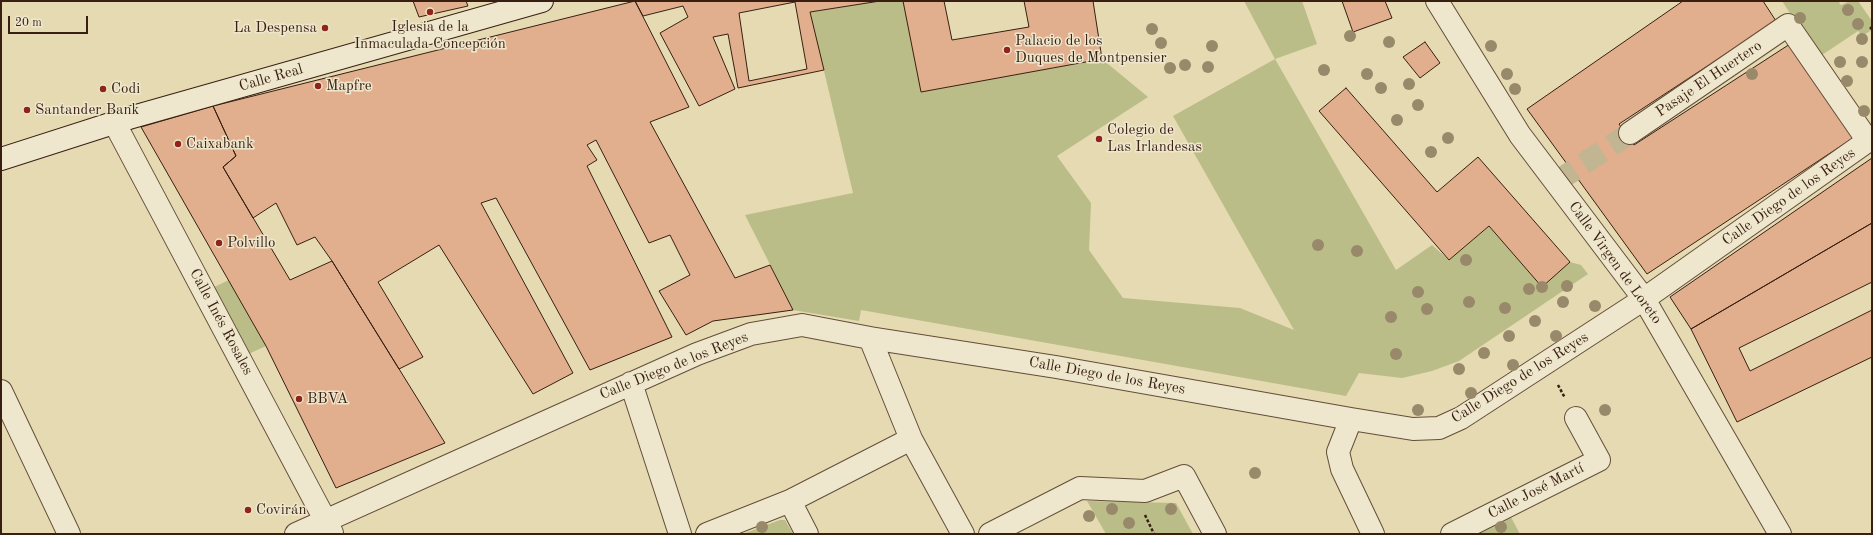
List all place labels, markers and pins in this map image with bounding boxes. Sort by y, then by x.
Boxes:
marker: Iglesia de la Inmaculada Concepción [425,7,435,17]
place label: Iglesia de la Inmaculada Concepción [354,18,506,53]
place label: La Despensa [234,19,317,37]
marker: La Despensa [320,23,330,33]
place label: Palacio de los Duques de Montpensier [1015,32,1167,67]
marker: Palacio de los Duques de Montpensier [1002,45,1012,55]
place label: Mapfre [326,77,372,95]
place label: Codi [111,80,140,98]
marker: Mapfre [313,81,323,91]
marker: Codi [98,84,108,94]
place label: Santander Bank [35,101,139,119]
marker: Santander Bank [22,105,32,115]
place label: Colegio de Las Irlandesas [1107,121,1202,156]
marker: Colegio de Las Irlandesas [1094,134,1104,144]
place label: Caixabank [186,135,254,153]
marker: Caixabank [173,139,183,149]
place label: Polvillo [227,234,275,252]
marker: Polvillo [214,238,224,248]
place label: BBVA [307,390,348,408]
marker: BBVA [294,394,304,404]
place label: Covirán [256,501,307,519]
marker: Covirán [243,505,253,515]

